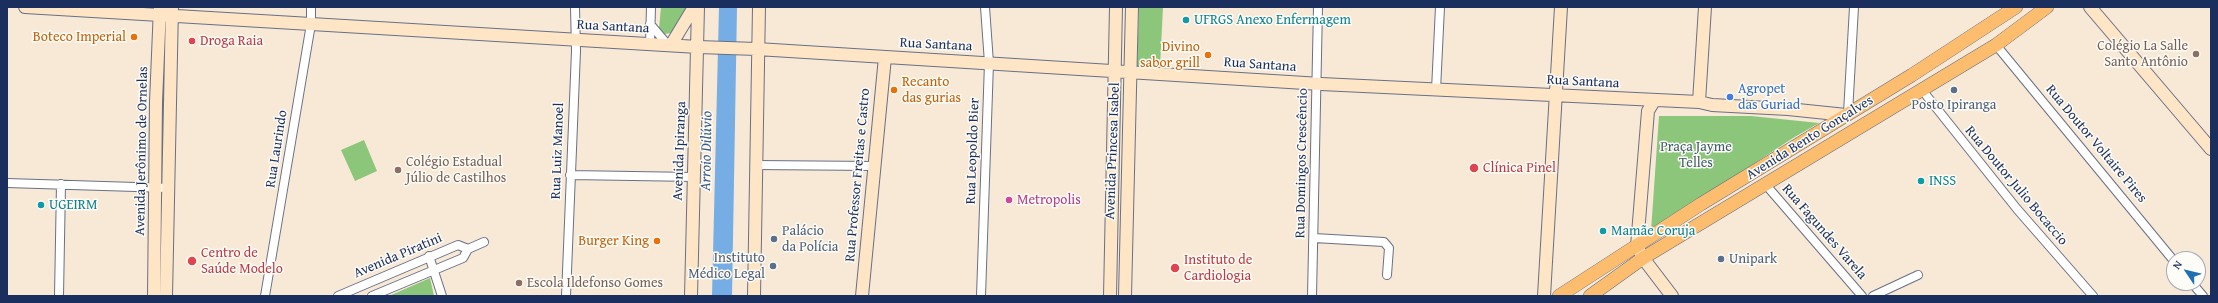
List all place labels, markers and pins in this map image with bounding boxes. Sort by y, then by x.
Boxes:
place label: UFRGS Anexo Enfermagem [1194,12,1351,28]
marker: UFRGS Anexo Enfermagem [1181,15,1191,25]
place label: Boteco Imperial [33,29,126,45]
marker: Boteco Imperial [129,32,139,42]
place label: Droga Raia [200,33,263,49]
marker: Droga Raia [187,36,197,46]
place label: Colégio La Salle Santo Antônio [2097,38,2188,70]
place label: Divino sabor grill [1140,39,1200,72]
marker: Colégio La Salle Santo Antônio [2191,49,2201,59]
marker: Divino sabor grill [1203,50,1213,60]
place label: Recanto das gurias [902,74,961,106]
place label: Agropet das Guriad [1738,81,1800,114]
marker: Recanto das gurias [889,85,899,95]
marker: Posto Ipiranga [1949,85,1959,95]
marker: Agropet das Guriad [1725,92,1735,102]
place label: Posto Ipiranga [1912,97,1996,113]
place label: Colégio Estadual Júlio de Castilhos [406,154,506,186]
place label: Clínica Pinel [1483,160,1556,176]
marker: Clínica Pinel [1468,162,1480,174]
marker: Colégio Estadual Júlio de Castilhos [393,165,403,175]
place label: INSS [1929,173,1956,189]
marker: INSS [1916,176,1926,186]
place label: Metropolis [1017,192,1081,208]
marker: Metropolis [1004,195,1014,205]
place label: UGEIRM [49,197,97,213]
marker: UGEIRM [36,200,46,210]
place label: Palácio da Polícia [782,223,838,256]
place label: Mamãe Coruja [1611,223,1695,239]
marker: Mamãe Coruja [1598,226,1608,236]
place label: Burger King [578,233,649,249]
marker: Palácio da Polícia [769,234,779,244]
marker: Burger King [652,236,662,246]
place label: Centro de Saúde Modelo [201,245,283,278]
place label: Instituto Médico Legal [688,250,765,282]
place label: Unipark [1729,251,1777,267]
place label: Instituto de Cardiologia [1184,252,1252,284]
marker: Unipark [1716,254,1726,264]
marker: Centro de Saúde Modelo [186,255,198,267]
marker: Instituto Médico Legal [768,261,778,271]
marker: Instituto de Cardiologia [1169,262,1181,274]
place label: Escola Ildefonso Gomes [527,275,663,291]
marker: Escola Ildefonso Gomes [514,278,524,288]

